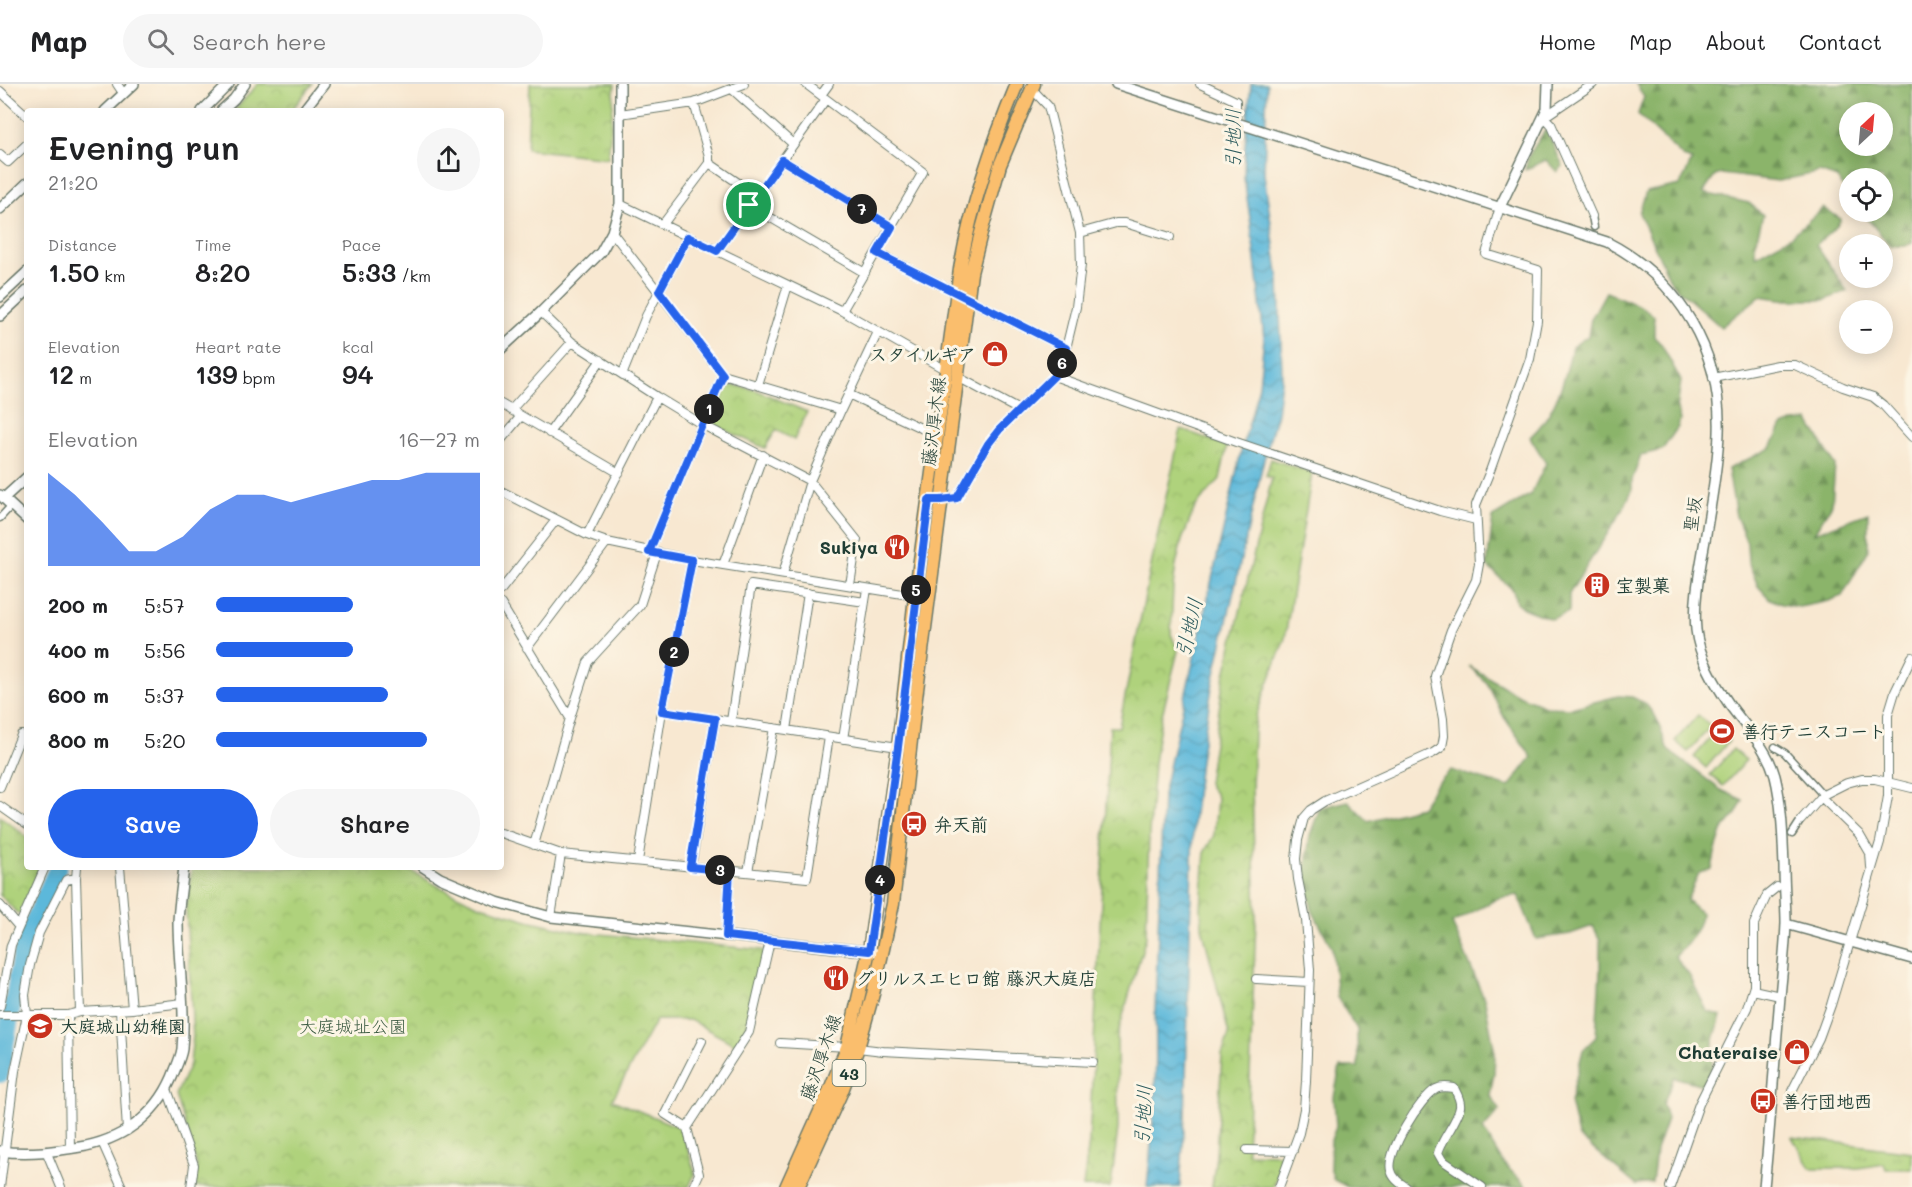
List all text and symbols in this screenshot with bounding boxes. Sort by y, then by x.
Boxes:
search box [123,14,543,68]
text: Map [30,23,87,59]
icon: search [144,25,177,58]
text: Search here [192,27,326,56]
text: Home [1539,28,1596,55]
text: Map [1629,28,1672,55]
text: About [1705,28,1766,55]
text: Contact [1799,28,1882,55]
north arrow [1839,102,1893,156]
map controls [1839,102,1893,354]
water label: 引地川 [1219,108,1245,168]
text: Evening run [48,125,240,168]
button: share [417,128,480,191]
button: locate [1839,168,1893,222]
text: 21:20 [48,169,98,195]
pin [723,179,774,230]
icon: arrive [732,188,765,221]
pin: 7 [847,194,877,224]
text: 7 [858,198,866,219]
text: Distance [48,234,117,255]
text: Time [195,234,231,255]
text: Pace [342,234,381,255]
button: + [1839,234,1893,288]
text: 1.50 [48,255,99,289]
text: 8:20 [195,255,250,289]
text: 5:33 [342,255,396,289]
text: km [99,265,126,286]
text: /km [396,265,431,286]
button: − [1839,300,1893,354]
text: Elevation [48,336,120,357]
text: Heart rate [195,336,281,357]
text: kcal [342,336,374,357]
shop icon: スタイルギア [980,339,1010,369]
place label: スタイルギア [869,342,976,366]
pin: 6 [1047,348,1077,378]
text: 6 [1057,352,1067,373]
text: 12 [48,357,74,391]
text: 139 [195,357,238,391]
text: 94 [342,357,374,391]
text: m [74,367,92,388]
text: bpm [238,367,276,388]
street label: 藤沢厚木線 [916,375,950,467]
pin: 1 [694,394,724,424]
text: 1 [705,398,713,419]
text: Elevation [48,426,138,452]
text: 16–27 m [398,426,480,452]
street label: 聖坂 [1678,495,1706,533]
restaurant icon: Sukiya [882,532,912,562]
place label: Sukiya [820,535,878,559]
building icon: 宝製菓 [1582,570,1612,600]
place label: 宝製菓 [1616,573,1670,597]
pin: 5 [901,575,931,605]
text: 5 [911,579,921,600]
text: 200 m [48,592,108,618]
text: 5:57 [144,592,185,618]
water label: 引地川 [1169,595,1207,659]
text: 400 m [48,637,109,663]
text: 5:56 [144,637,186,663]
pin: 2 [659,637,689,667]
text: 2 [670,641,678,662]
text: 600 m [48,682,109,708]
text: 5:37 [144,682,185,708]
sports icon: 善行テニスコート [1707,716,1737,746]
place label: 善行テニスコート [1742,719,1886,743]
text: 800 m [48,727,109,753]
text: 5:20 [144,727,185,753]
button: Save [48,789,258,858]
button: Share [270,789,480,858]
bus stop icon: 弁天前 [899,809,929,839]
place label: 弁天前 [934,812,988,836]
pin: 3 [705,855,735,885]
text: 3 [715,859,725,880]
pin: 4 [865,865,895,895]
text: 4 [875,869,885,890]
restaurant icon: グリルスエヒロ館 藤沢大庭店 [821,963,851,993]
place label: グリルスエヒロ館 藤沢大庭店 [856,966,1096,990]
school or university icon: 大庭城山幼稚園 [25,1011,55,1041]
street label: 藤沢厚木線 [794,1011,846,1103]
place label: 大庭城山幼稚園 [60,1014,186,1038]
park label: 大庭城址公園 [299,1014,407,1038]
shop icon: Chateraise [1782,1037,1812,1067]
place label: Chateraise [1678,1040,1778,1064]
road number: 43 [832,1060,866,1086]
water label: 引地川 [1127,1083,1157,1145]
bus stop icon: 善行団地西 [1748,1086,1778,1116]
place label: 善行団地西 [1782,1089,1872,1113]

